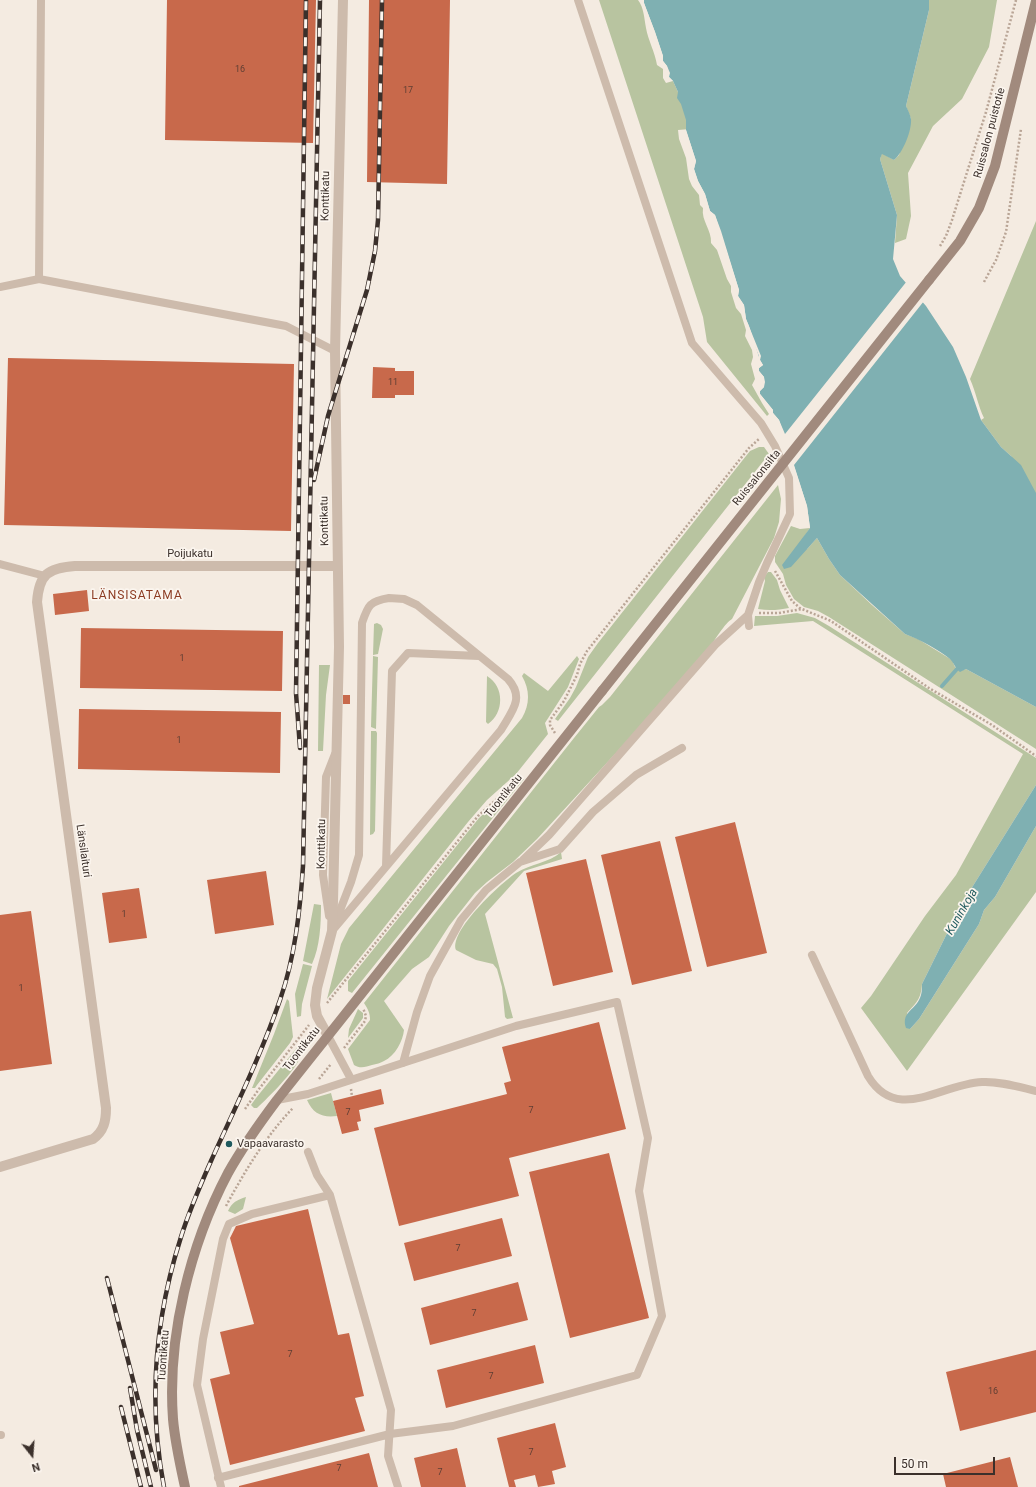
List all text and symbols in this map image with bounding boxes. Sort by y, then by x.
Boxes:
house number: 16 [235,65,245,75]
house number: 17 [403,86,413,96]
street label: Ruissalon puistotie [972,86,1008,180]
street label: Konttikatu [319,171,333,221]
house number: 11 [388,378,398,388]
street label: Ruissalonsilta [730,447,784,509]
street label: Konttikatu [318,496,332,546]
street label: Poijukatu [167,547,213,561]
district label: LÄNSISATAMA [91,589,183,603]
house number: 1 [179,654,185,664]
house number: 1 [176,736,182,746]
street label: Tuontikatu [483,772,525,820]
street label: Konttikatu [315,819,329,869]
street label: Länsilaituri [73,823,93,879]
water label: Kuninkoja [943,886,981,938]
house number: 1 [121,910,127,920]
house number: 1 [18,984,24,994]
street label: Tuontikatu [281,1024,323,1074]
house number: 7 [528,1106,534,1116]
house number: 7 [345,1108,351,1118]
place label: Vapaavarasto [237,1137,304,1151]
marker: Vapaavarasto [224,1139,234,1149]
house number: 7 [455,1244,461,1254]
house number: 7 [471,1309,477,1319]
street label: Tuontikatu [156,1330,172,1382]
house number: 7 [287,1350,293,1360]
house number: 7 [488,1372,494,1382]
house number: 16 [988,1387,998,1397]
north arrow [12,1435,52,1475]
house number: 7 [528,1448,534,1458]
scale bar [896,1449,997,1475]
text: 50 m [901,1457,928,1471]
text: N [30,1460,41,1474]
house number: 7 [336,1464,342,1474]
house number: 7 [437,1468,443,1478]

